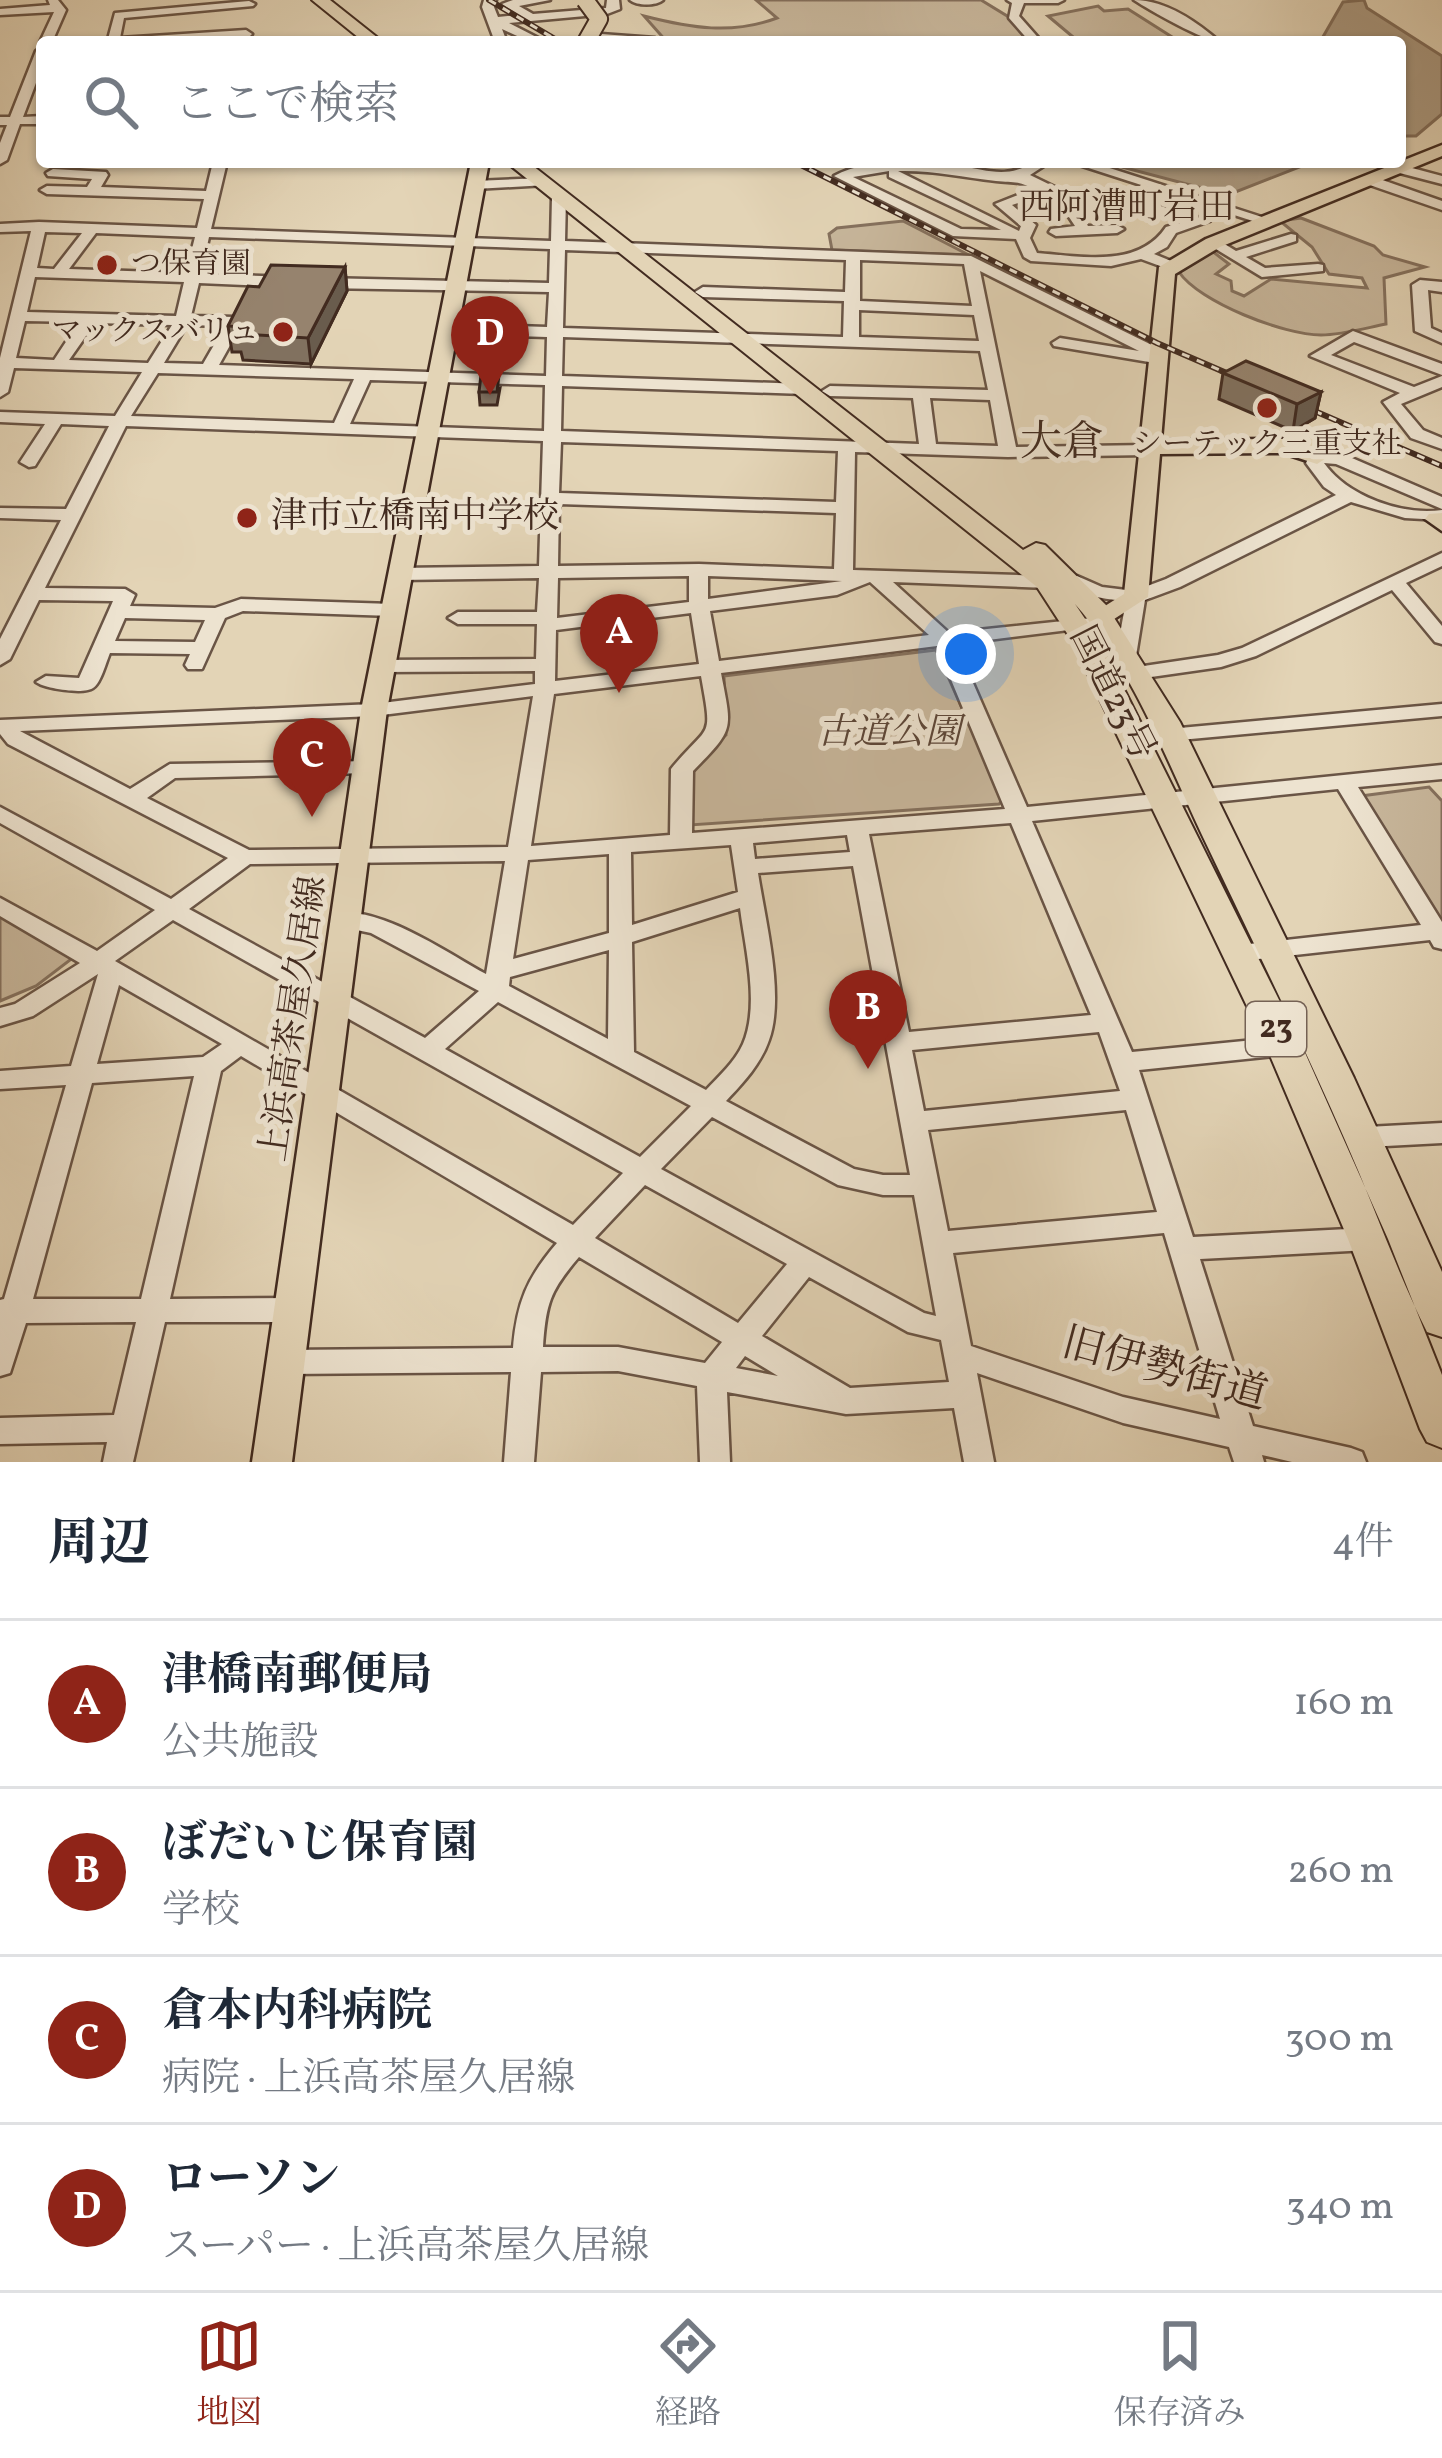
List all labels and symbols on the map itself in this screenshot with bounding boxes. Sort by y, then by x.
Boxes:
district label: 西阿漕町岩田 [1019,184,1235,234]
place label: つ保育園 [131,244,251,286]
marker: つ保育園 [94,252,120,278]
pin: D [451,296,529,395]
place label: マックスバリュ [51,311,259,353]
marker: マックスバリュ [270,319,296,345]
marker: シーテック三重支社 [1254,395,1280,421]
district label: 大倉 [1020,415,1104,474]
place label: シーテック三重支社 [1132,424,1402,466]
place label: 津市立橋南中学校 [271,493,559,543]
marker: 津市立橋南中学校 [234,505,260,531]
pin: A [580,594,658,693]
street label: 国道23号 [1056,618,1166,770]
your location [936,624,996,684]
park label: 古道公園 [817,709,966,759]
pin: C [273,718,351,817]
street label: 上浜高茶屋久居線 [250,873,340,1165]
pin: B [829,970,907,1069]
road number: 23 [1246,1002,1306,1056]
street label: 旧伊勢街道 [1055,1315,1273,1427]

